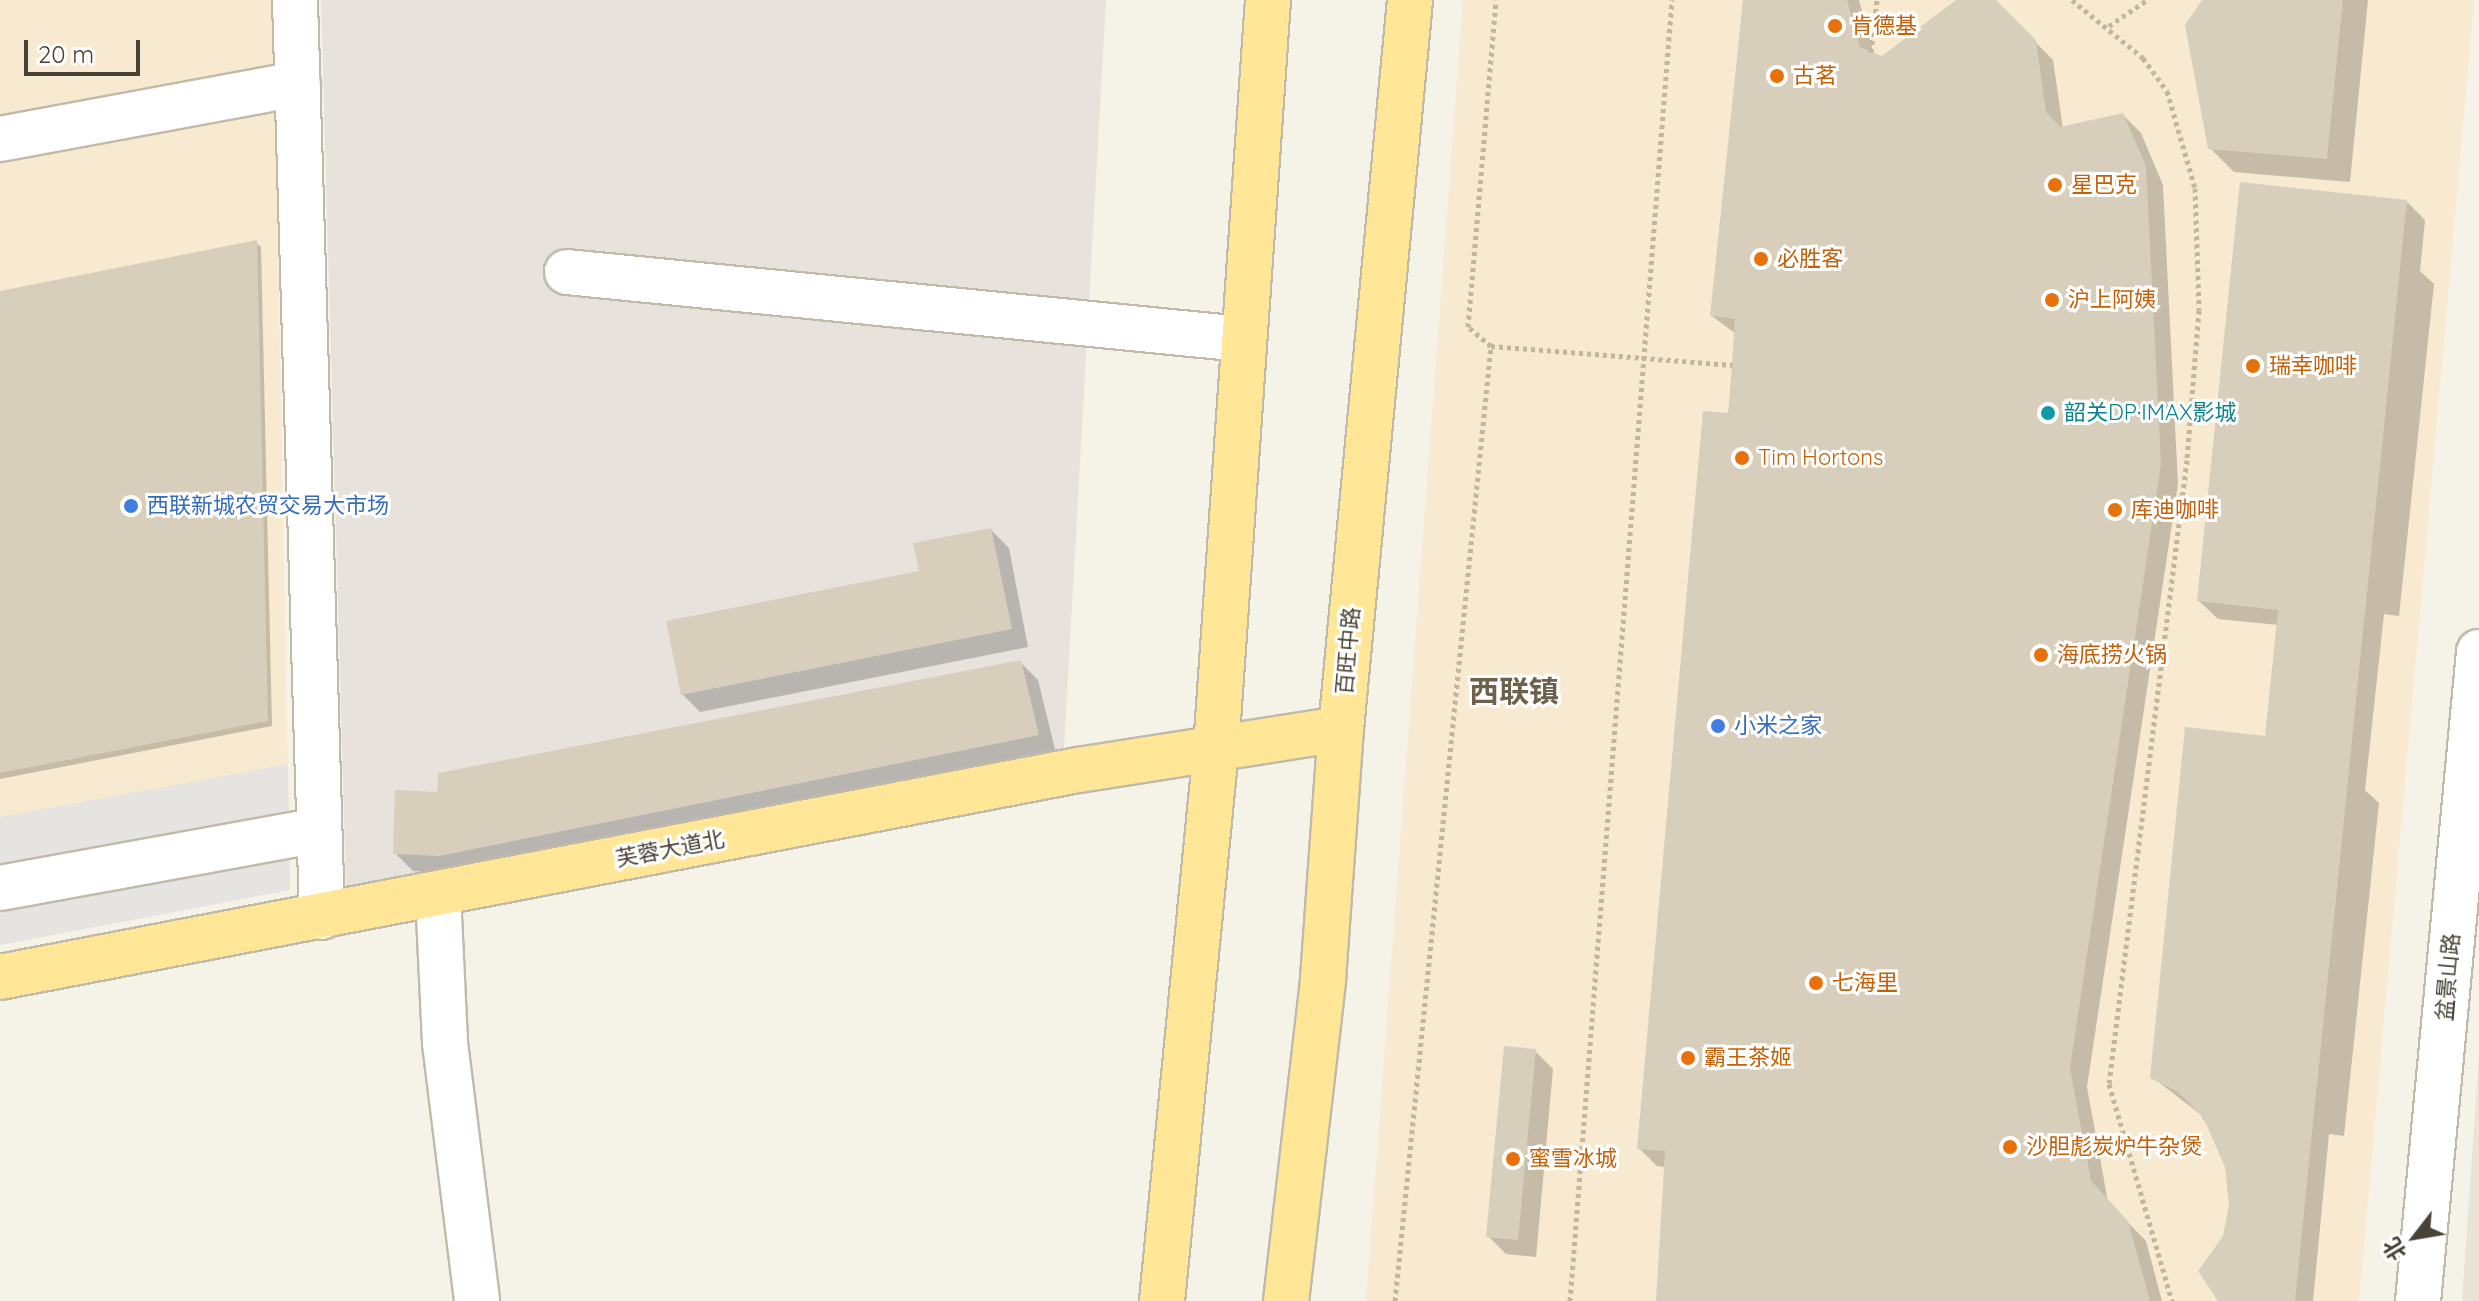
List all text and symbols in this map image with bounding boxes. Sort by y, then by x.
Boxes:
place label: 肯德基 [1851,13,1917,39]
marker: 肯德基 [1826,17,1844,35]
scale bar [28,24,144,74]
text: 20 m [38,39,94,69]
place label: 古茗 [1793,63,1837,89]
marker: 古茗 [1768,67,1786,85]
place label: 星巴克 [2071,172,2137,198]
marker: 星巴克 [2046,176,2064,194]
place label: 必胜客 [1777,246,1843,272]
marker: 必胜客 [1752,250,1770,268]
place label: 沪上阿姨 [2068,287,2156,313]
marker: 沪上阿姨 [2043,291,2061,309]
place label: 瑞幸咖啡 [2269,353,2357,379]
marker: 瑞幸咖啡 [2244,357,2262,375]
place label: 韶关DP·IMAX影城 [2064,400,2236,426]
marker: 韶关DP·IMAX影城 [2039,404,2057,422]
place label: Tim Hortons [1758,445,1883,471]
marker: Tim Hortons [1733,449,1751,467]
place label: 西联新城农贸交易大市场 [147,493,389,519]
marker: 西联新城农贸交易大市场 [122,497,140,515]
place label: 库迪咖啡 [2131,497,2219,523]
marker: 库迪咖啡 [2106,501,2124,519]
street label: 百旺中路 [1331,606,1365,696]
place label: 海底捞火锅 [2057,642,2167,668]
marker: 海底捞火锅 [2032,646,2050,664]
district label: 西联镇 [1469,673,1559,709]
place label: 小米之家 [1734,713,1822,739]
marker: 小米之家 [1709,717,1727,735]
street label: 芙蓉大道北 [613,826,727,872]
street label: 盆景山路 [2431,932,2465,1022]
place label: 七海里 [1832,970,1898,996]
marker: 七海里 [1807,974,1825,992]
place label: 霸王茶姬 [1704,1045,1792,1071]
marker: 霸王茶姬 [1679,1049,1697,1067]
place label: 沙胆彪炭炉牛杂煲 [2026,1134,2202,1160]
marker: 沙胆彪炭炉牛杂煲 [2001,1138,2019,1156]
place label: 蜜雪冰城 [1529,1146,1617,1172]
marker: 蜜雪冰城 [1504,1150,1522,1168]
north arrow [2375,1197,2455,1277]
text: 北 [2377,1233,2412,1266]

